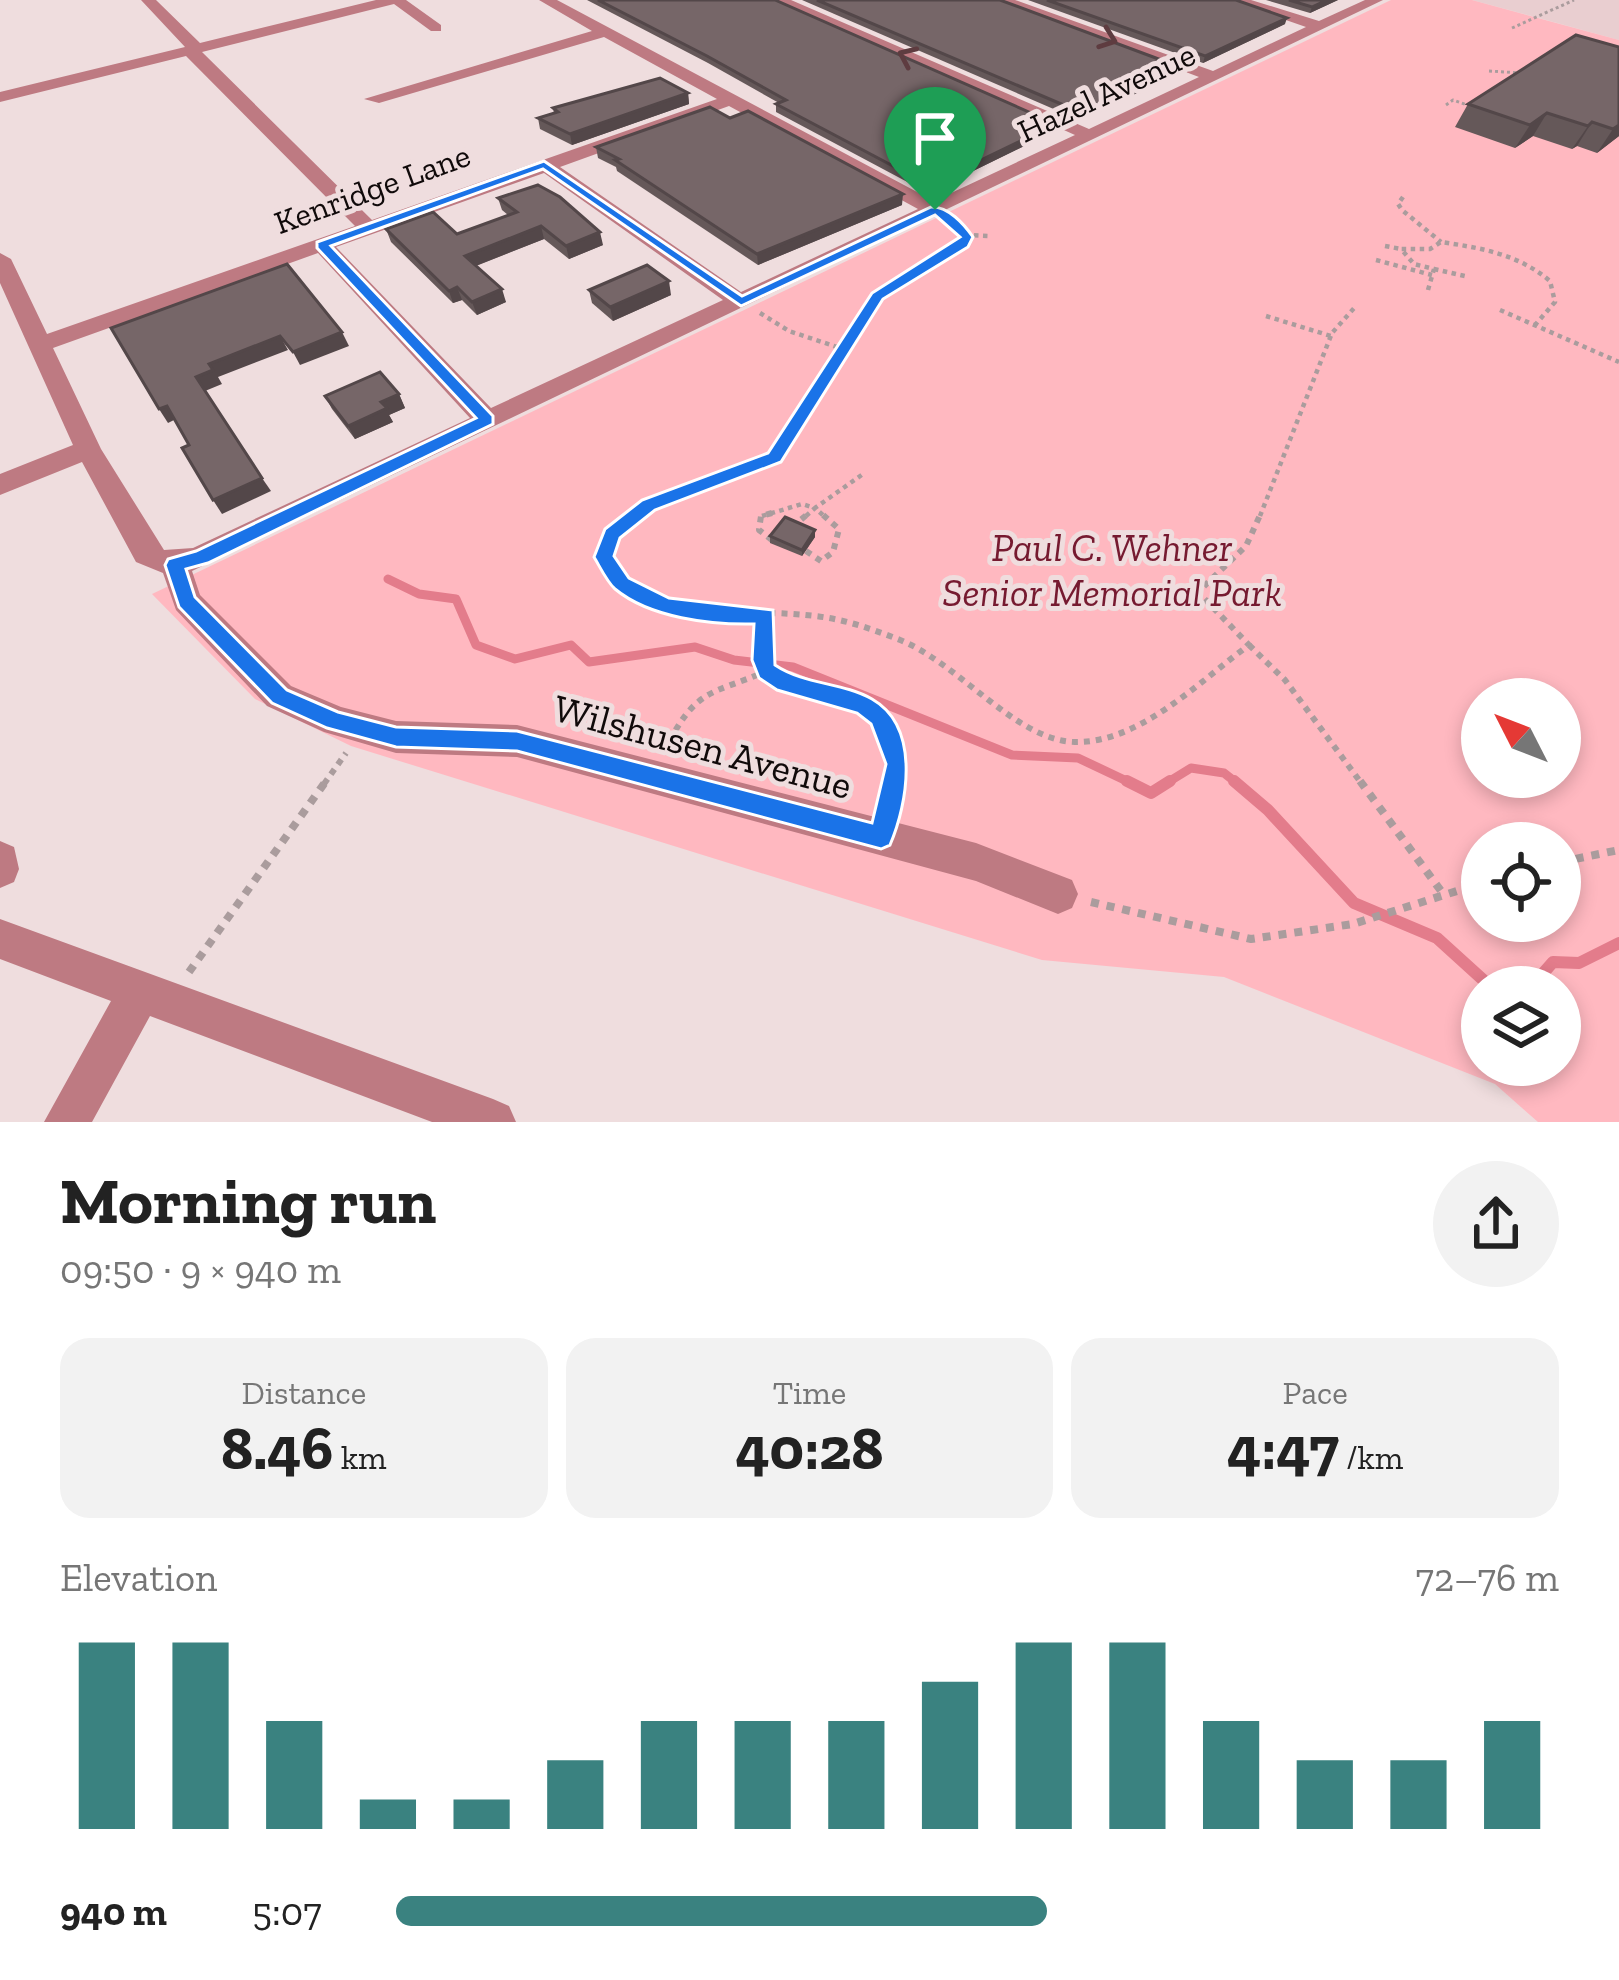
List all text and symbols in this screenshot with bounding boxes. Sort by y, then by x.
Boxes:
one-way arrow [1096,24,1117,49]
street label: Hazel Avenue [1011,34,1201,151]
one-way arrow [897,46,919,70]
pin [884,87,986,210]
icon: arrive [902,105,968,171]
street label: Kenridge Lane [269,135,475,242]
park label: Paul C. Wehner Senior Memorial Park [942,524,1282,616]
north arrow [1461,678,1581,798]
map controls [1461,678,1581,1086]
street label: Wilshusen Avenue [549,684,857,809]
button: locate [1461,822,1581,942]
button: layers [1461,966,1581,1086]
text: Morning run [60,1161,436,1240]
button: share [1433,1161,1559,1287]
text: 09:50 · 9 × 940 m [60,1246,341,1293]
text: Distance [241,1373,366,1412]
text: Time [773,1373,846,1412]
text: Pace [1282,1373,1348,1412]
text: 8.46 [221,1412,333,1484]
text: 40:28 [735,1412,884,1484]
text: 4:47 [1227,1412,1339,1484]
text: km [333,1438,387,1477]
text: /km [1339,1438,1403,1477]
text: Elevation [60,1554,217,1601]
text: 72–76 m [1416,1554,1559,1601]
text: 940 m [60,1888,167,1935]
text: 5:07 [252,1888,322,1935]

